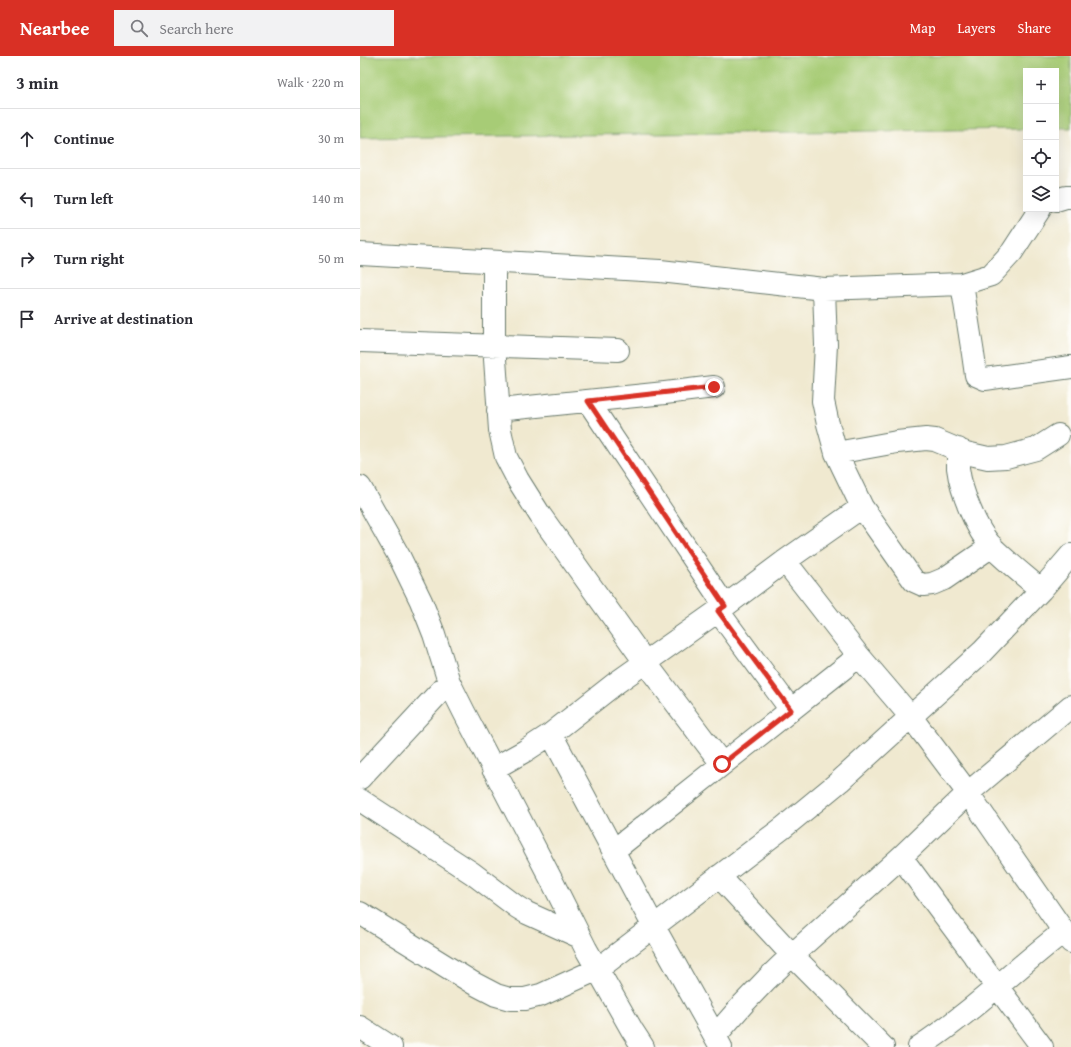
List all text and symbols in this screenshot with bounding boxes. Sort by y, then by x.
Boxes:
search box [114,10,394,46]
text: Nearbee [20,14,90,42]
icon: search [128,17,150,39]
text: Search here [160,18,234,39]
text: Map [910,18,936,38]
text: Layers [958,18,996,38]
text: Share [1018,18,1051,38]
map controls [1023,68,1059,212]
button: + [1023,68,1059,104]
text: 3 min [16,70,58,95]
text: Walk · 220 m [277,73,344,92]
button: − [1023,104,1059,140]
icon: ahead [16,128,38,150]
text: Continue [54,128,115,149]
text: 30 m [318,129,344,148]
button: locate [1023,140,1059,176]
button: layers [1023,176,1059,212]
icon: left [16,188,38,210]
text: Turn left [54,188,113,209]
text: 140 m [312,189,344,208]
icon: right [16,248,38,270]
text: Turn right [54,248,125,269]
text: 50 m [318,249,344,268]
icon: arrive [16,308,38,330]
text: Arrive at destination [54,308,193,329]
route end [705,378,723,396]
route start [713,755,731,773]

